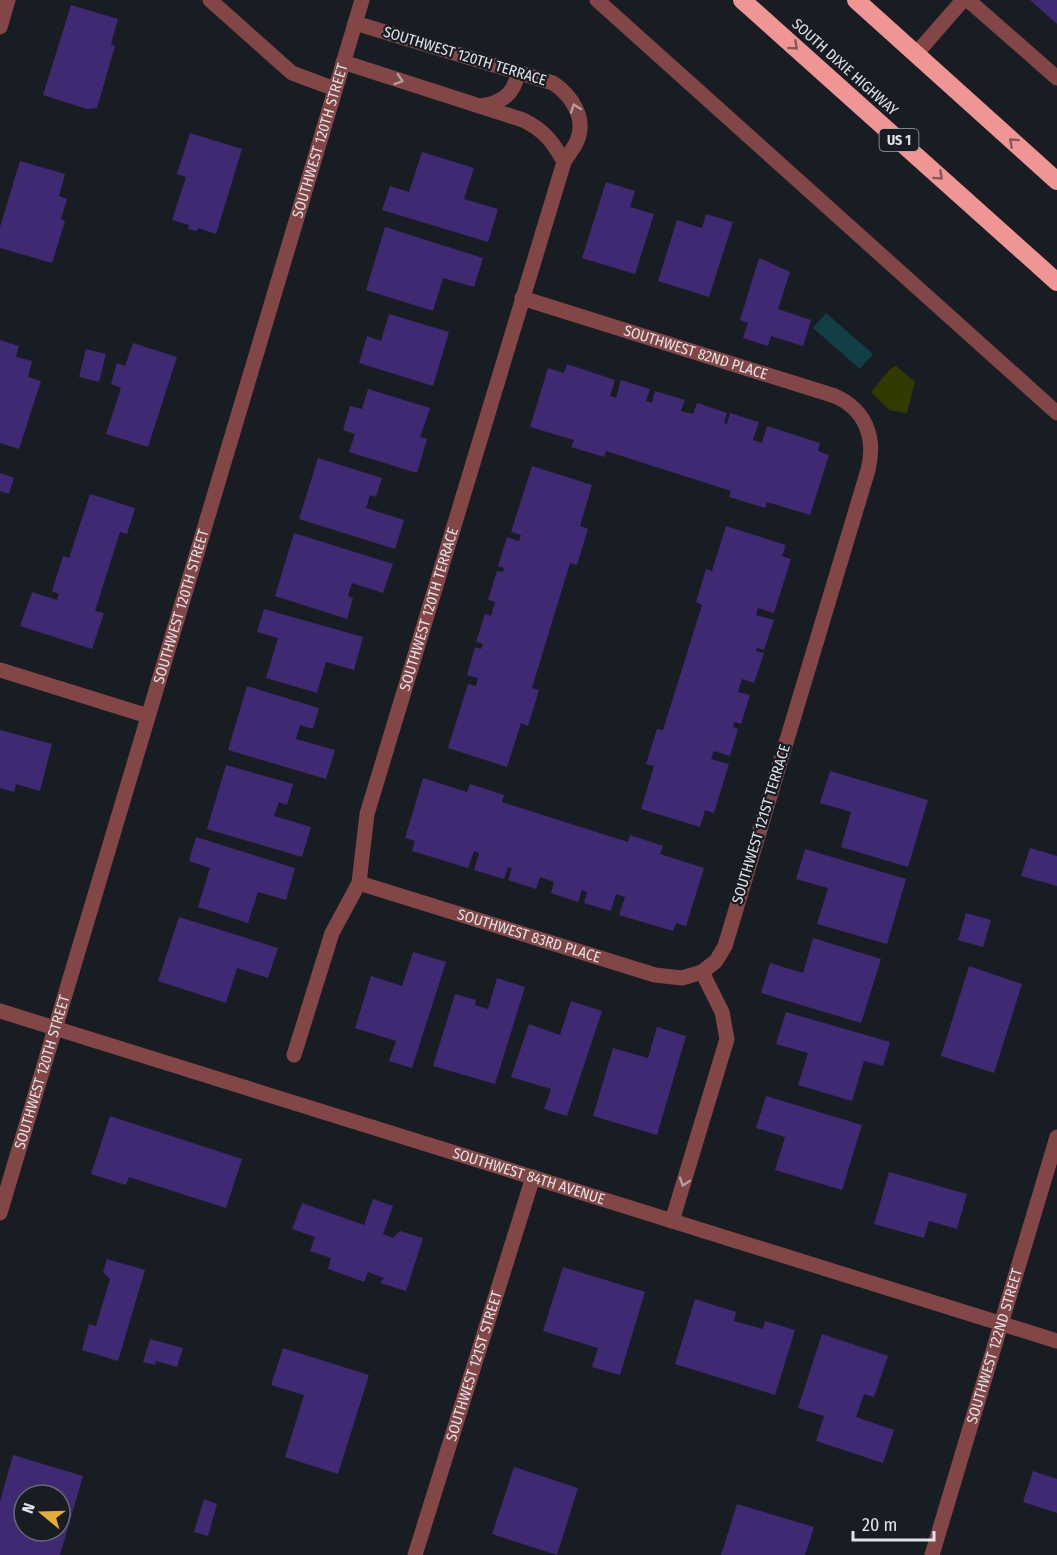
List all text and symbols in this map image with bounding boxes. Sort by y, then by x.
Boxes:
street label: SOUTH DIXIE HIGHWAY [788,15,902,120]
street label: SOUTHWEST 120TH TERRACE [381,23,549,89]
one-way arrow [787,39,798,50]
street label: SOUTHWEST 120TH STREET [288,61,352,220]
one-way arrow [393,73,404,86]
one-way arrow [569,104,582,114]
road number: US 1 [880,129,918,151]
one-way arrow [1010,138,1020,149]
one-way arrow [933,169,943,180]
street label: SOUTHWEST 82ND PLACE [622,321,770,383]
street label: SOUTHWEST 120TH TERRACE [396,525,462,693]
street label: SOUTHWEST 120TH STREET [149,527,213,686]
street label: SOUTHWEST 121ST TERRACE [728,742,794,906]
street label: SOUTHWEST 83RD PLACE [455,905,603,967]
street label: SOUTHWEST 120TH STREET [11,993,74,1151]
street label: SOUTHWEST 84TH AVENUE [451,1144,607,1208]
one-way arrow [679,1176,692,1187]
street label: SOUTHWEST 122ND STREET [963,1266,1026,1426]
street label: SOUTHWEST 121ST STREET [442,1289,506,1443]
north arrow [12,1483,72,1543]
text: N [18,1501,39,1516]
scale bar [853,1504,934,1542]
text: 20 m [862,1514,897,1536]

